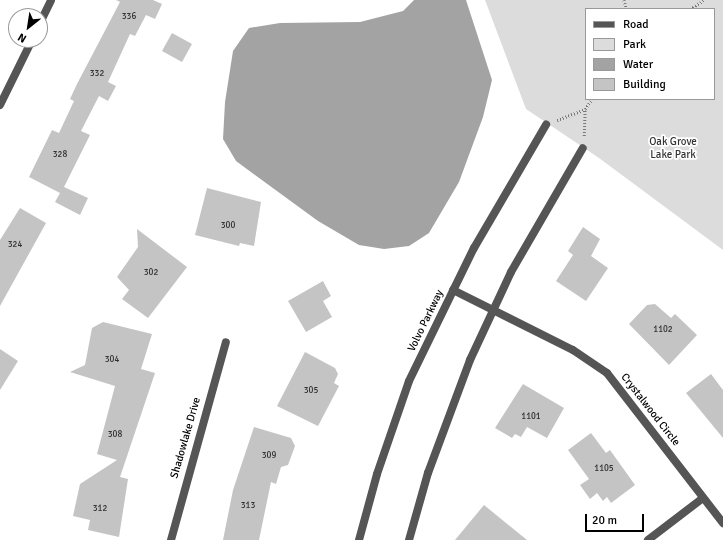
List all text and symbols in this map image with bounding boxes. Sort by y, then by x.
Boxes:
north arrow [8,8,48,48]
legend [585,8,715,100]
house number: 336 [122,12,136,22]
text: Road [623,17,649,32]
text: N [16,30,29,46]
text: Park [623,37,646,52]
text: Water [623,57,653,72]
house number: 332 [90,69,104,79]
text: Building [623,77,666,92]
park label: Oak Grove Lake Park [649,136,697,162]
house number: 328 [53,150,67,160]
house number: 300 [221,221,235,231]
house number: 324 [8,240,22,250]
house number: 302 [144,268,158,278]
street label: Volvo Parkway [405,288,447,354]
house number: 1102 [653,325,673,335]
house number: 304 [105,355,119,365]
street label: Crystalwood Circle [618,371,682,449]
house number: 305 [304,386,318,396]
street label: Shadowlake Drive [168,396,204,480]
house number: 1101 [521,412,541,422]
house number: 308 [108,430,122,440]
house number: 309 [262,451,276,461]
house number: 1105 [594,464,614,474]
house number: 313 [241,501,255,511]
house number: 312 [93,504,107,514]
scale bar [587,506,646,532]
text: 20 m [592,513,617,528]

